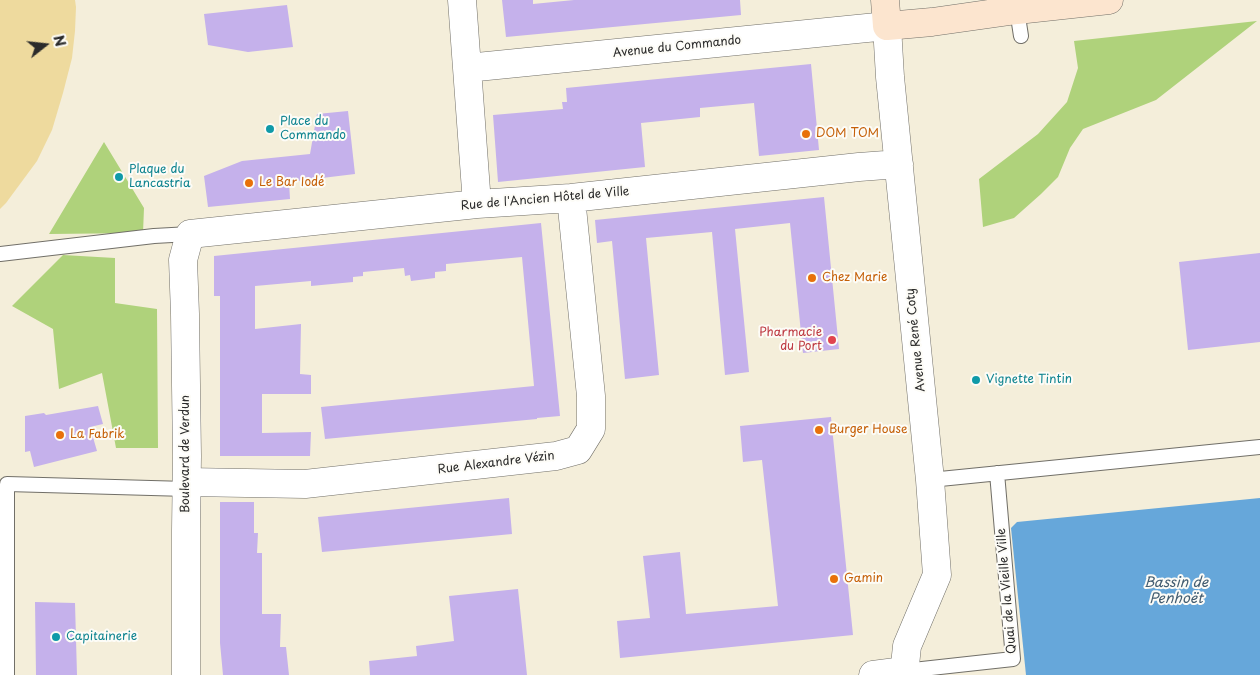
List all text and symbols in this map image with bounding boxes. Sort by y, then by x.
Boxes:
north arrow [20,20,70,70]
text: N [48,33,72,49]
street label: Avenue du Commando [612,33,742,61]
place label: Place du Commando [280,115,346,143]
marker: Place du Commando [264,123,276,135]
place label: DOM TOM [816,127,879,141]
marker: DOM TOM [800,128,812,140]
place label: Plaque du Lancastria [129,163,190,191]
marker: Plaque du Lancastria [113,171,125,183]
place label: Le Bar Iodé [259,176,324,190]
marker: Le Bar Iodé [243,177,255,189]
street label: Rue de l'Ancien Hôtel de Ville [460,184,630,214]
place label: Chez Marie [822,271,887,285]
marker: Chez Marie [806,272,818,284]
street label: Avenue René Coty [903,288,929,392]
place label: Pharmacie du Port [759,326,822,354]
marker: Pharmacie du Port [826,334,838,346]
place label: Vignette Tintin [986,373,1072,387]
marker: Vignette Tintin [970,374,982,386]
street label: Boulevard de Verdun [179,395,193,513]
place label: Burger House [829,423,908,437]
marker: Burger House [813,424,825,436]
place label: La Fabrik [70,428,125,442]
marker: La Fabrik [54,429,66,441]
street label: Rue Alexandre Vézin [437,449,555,477]
street label: Quai de la Vieille Ville [994,528,1020,654]
place label: Gamin [844,572,883,586]
marker: Gamin [828,573,840,585]
water label: Bassin de Penhoët [1144,575,1208,608]
place label: Capitainerie [66,630,137,644]
marker: Capitainerie [50,631,62,643]

